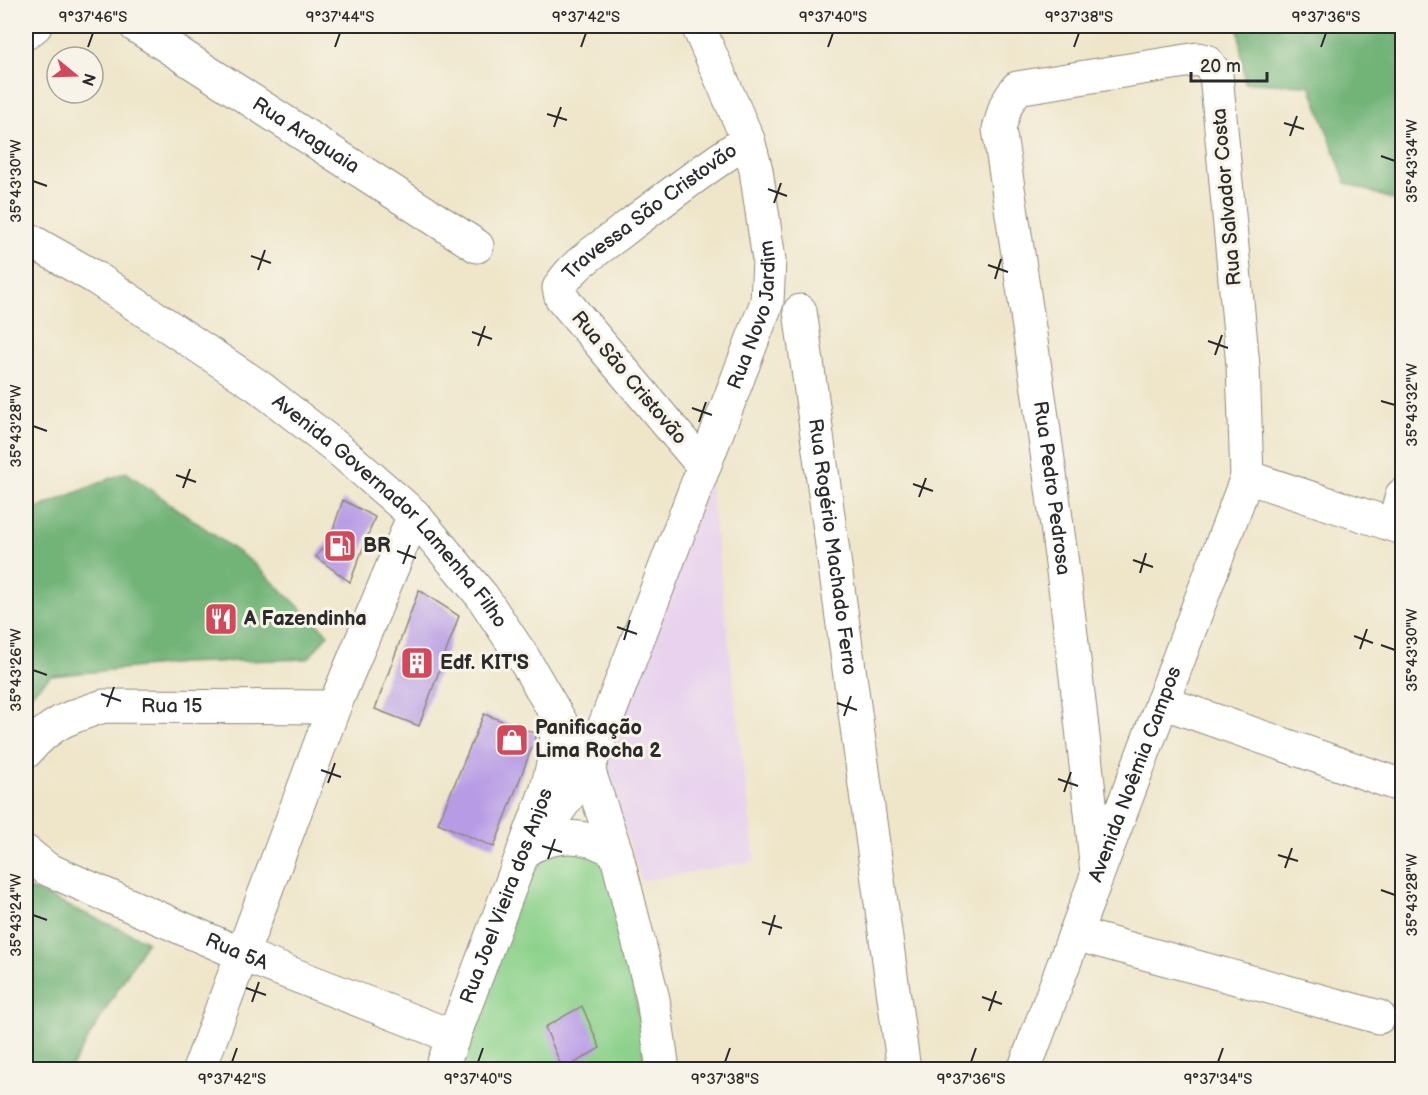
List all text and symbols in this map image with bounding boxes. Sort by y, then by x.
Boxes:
text: 9°37'46"S [59,8,127,27]
text: 9°37'44"S [306,8,374,27]
text: 9°37'42"S [552,8,620,27]
text: 9°37'40"S [799,8,867,27]
text: 9°37'38"S [1045,8,1113,27]
text: 9°37'36"S [1292,8,1360,27]
north arrow [45,45,105,105]
scale bar [1191,45,1268,83]
text: 20 m [1200,56,1241,77]
text: N [77,71,99,88]
street label: Rua Araguaia [248,92,364,179]
street label: Rua Salvador Costa [1207,107,1247,287]
text: 35°43'34"W [1403,119,1422,203]
text: 35°43'30"W [7,139,26,223]
street label: Travessa São Cristovão [558,139,742,285]
street label: Rua Novo Jardim [723,239,781,393]
street label: Rua São Cristovão [566,306,692,450]
text: 35°43'32"W [1403,363,1422,447]
text: 35°43'28"W [7,384,26,468]
street label: Avenida Governador Lamenha Filho [267,390,512,633]
street label: Rua Pedro Pedrosa [1028,399,1075,577]
street label: Rua Rogério Machado Ferro [803,417,862,677]
fuel station icon: BR [322,528,358,564]
place label: BR [363,534,391,558]
restaurant icon: A Fazendinha [203,601,239,637]
place label: A Fazendinha [243,607,367,631]
text: 35°43'30"W [1403,608,1422,692]
text: 35°43'26"W [7,628,26,712]
building icon: Edf. KIT'S [399,645,435,681]
place label: Edf. KIT'S [440,651,529,675]
street label: Avenida Noêmia Campos [1084,663,1187,885]
street label: Rua 15 [141,694,202,718]
place label: Panificação Lima Rocha 2 [535,716,661,763]
shop icon: Panificação Lima Rocha 2 [494,722,530,758]
street label: Rua Joel Vieira dos Anjos [455,785,558,1007]
text: 35°43'28"W [1403,853,1422,937]
text: 35°43'24"W [7,873,26,957]
street label: Rua 5A [202,928,272,976]
text: 9°37'42"S [198,1070,266,1089]
text: 9°37'40"S [444,1070,512,1089]
text: 9°37'38"S [691,1070,759,1089]
text: 9°37'36"S [937,1070,1005,1089]
text: 9°37'34"S [1184,1070,1252,1089]

